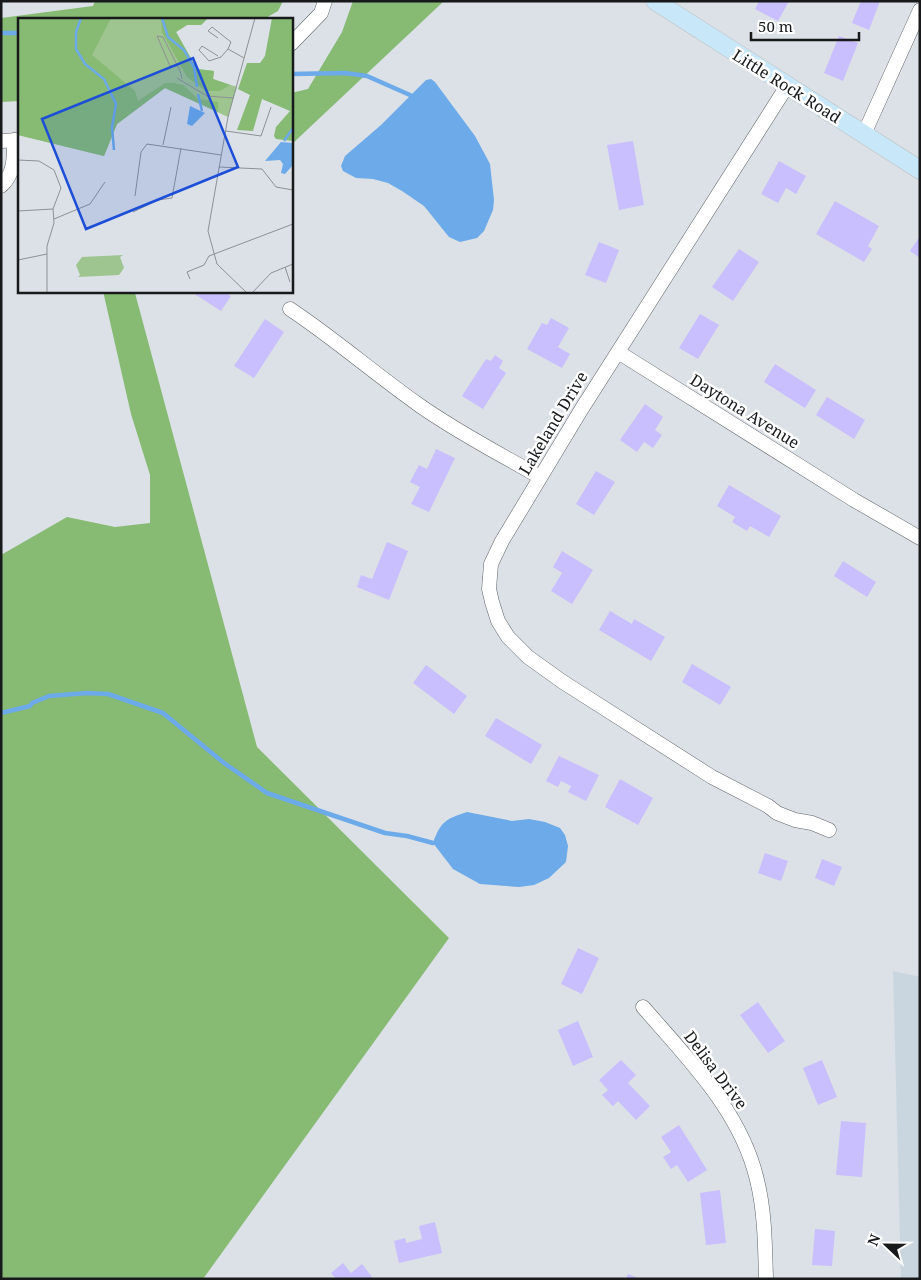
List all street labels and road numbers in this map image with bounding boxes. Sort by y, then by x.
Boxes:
street label: Little Rock Road [729,44,845,128]
street label: Lakeland Drive [513,367,593,479]
street label: Daytona Avenue [686,369,804,453]
street label: Delisa Drive [679,1026,753,1114]

